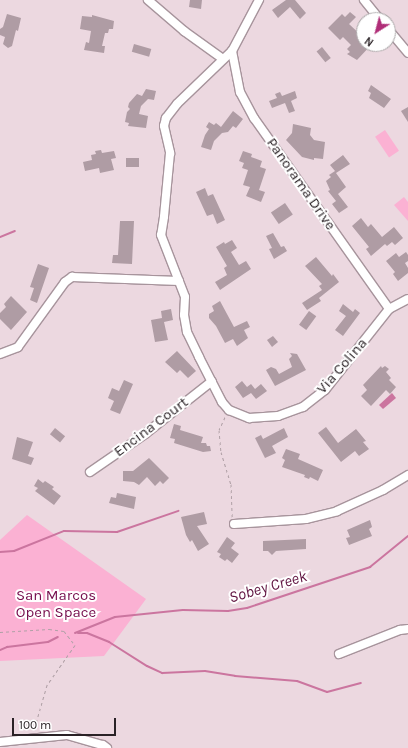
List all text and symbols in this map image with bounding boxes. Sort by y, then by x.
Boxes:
north arrow [356,12,396,52]
text: N [362,34,376,49]
street label: Panorama Drive [263,134,339,234]
street label: Via Colina [313,334,371,398]
street label: Encina Court [110,393,192,461]
water label: Sobey Creek [227,567,309,607]
park label: San Marcos Open Space [16,586,96,621]
scale bar [14,710,118,736]
text: 100 m [19,718,51,732]

